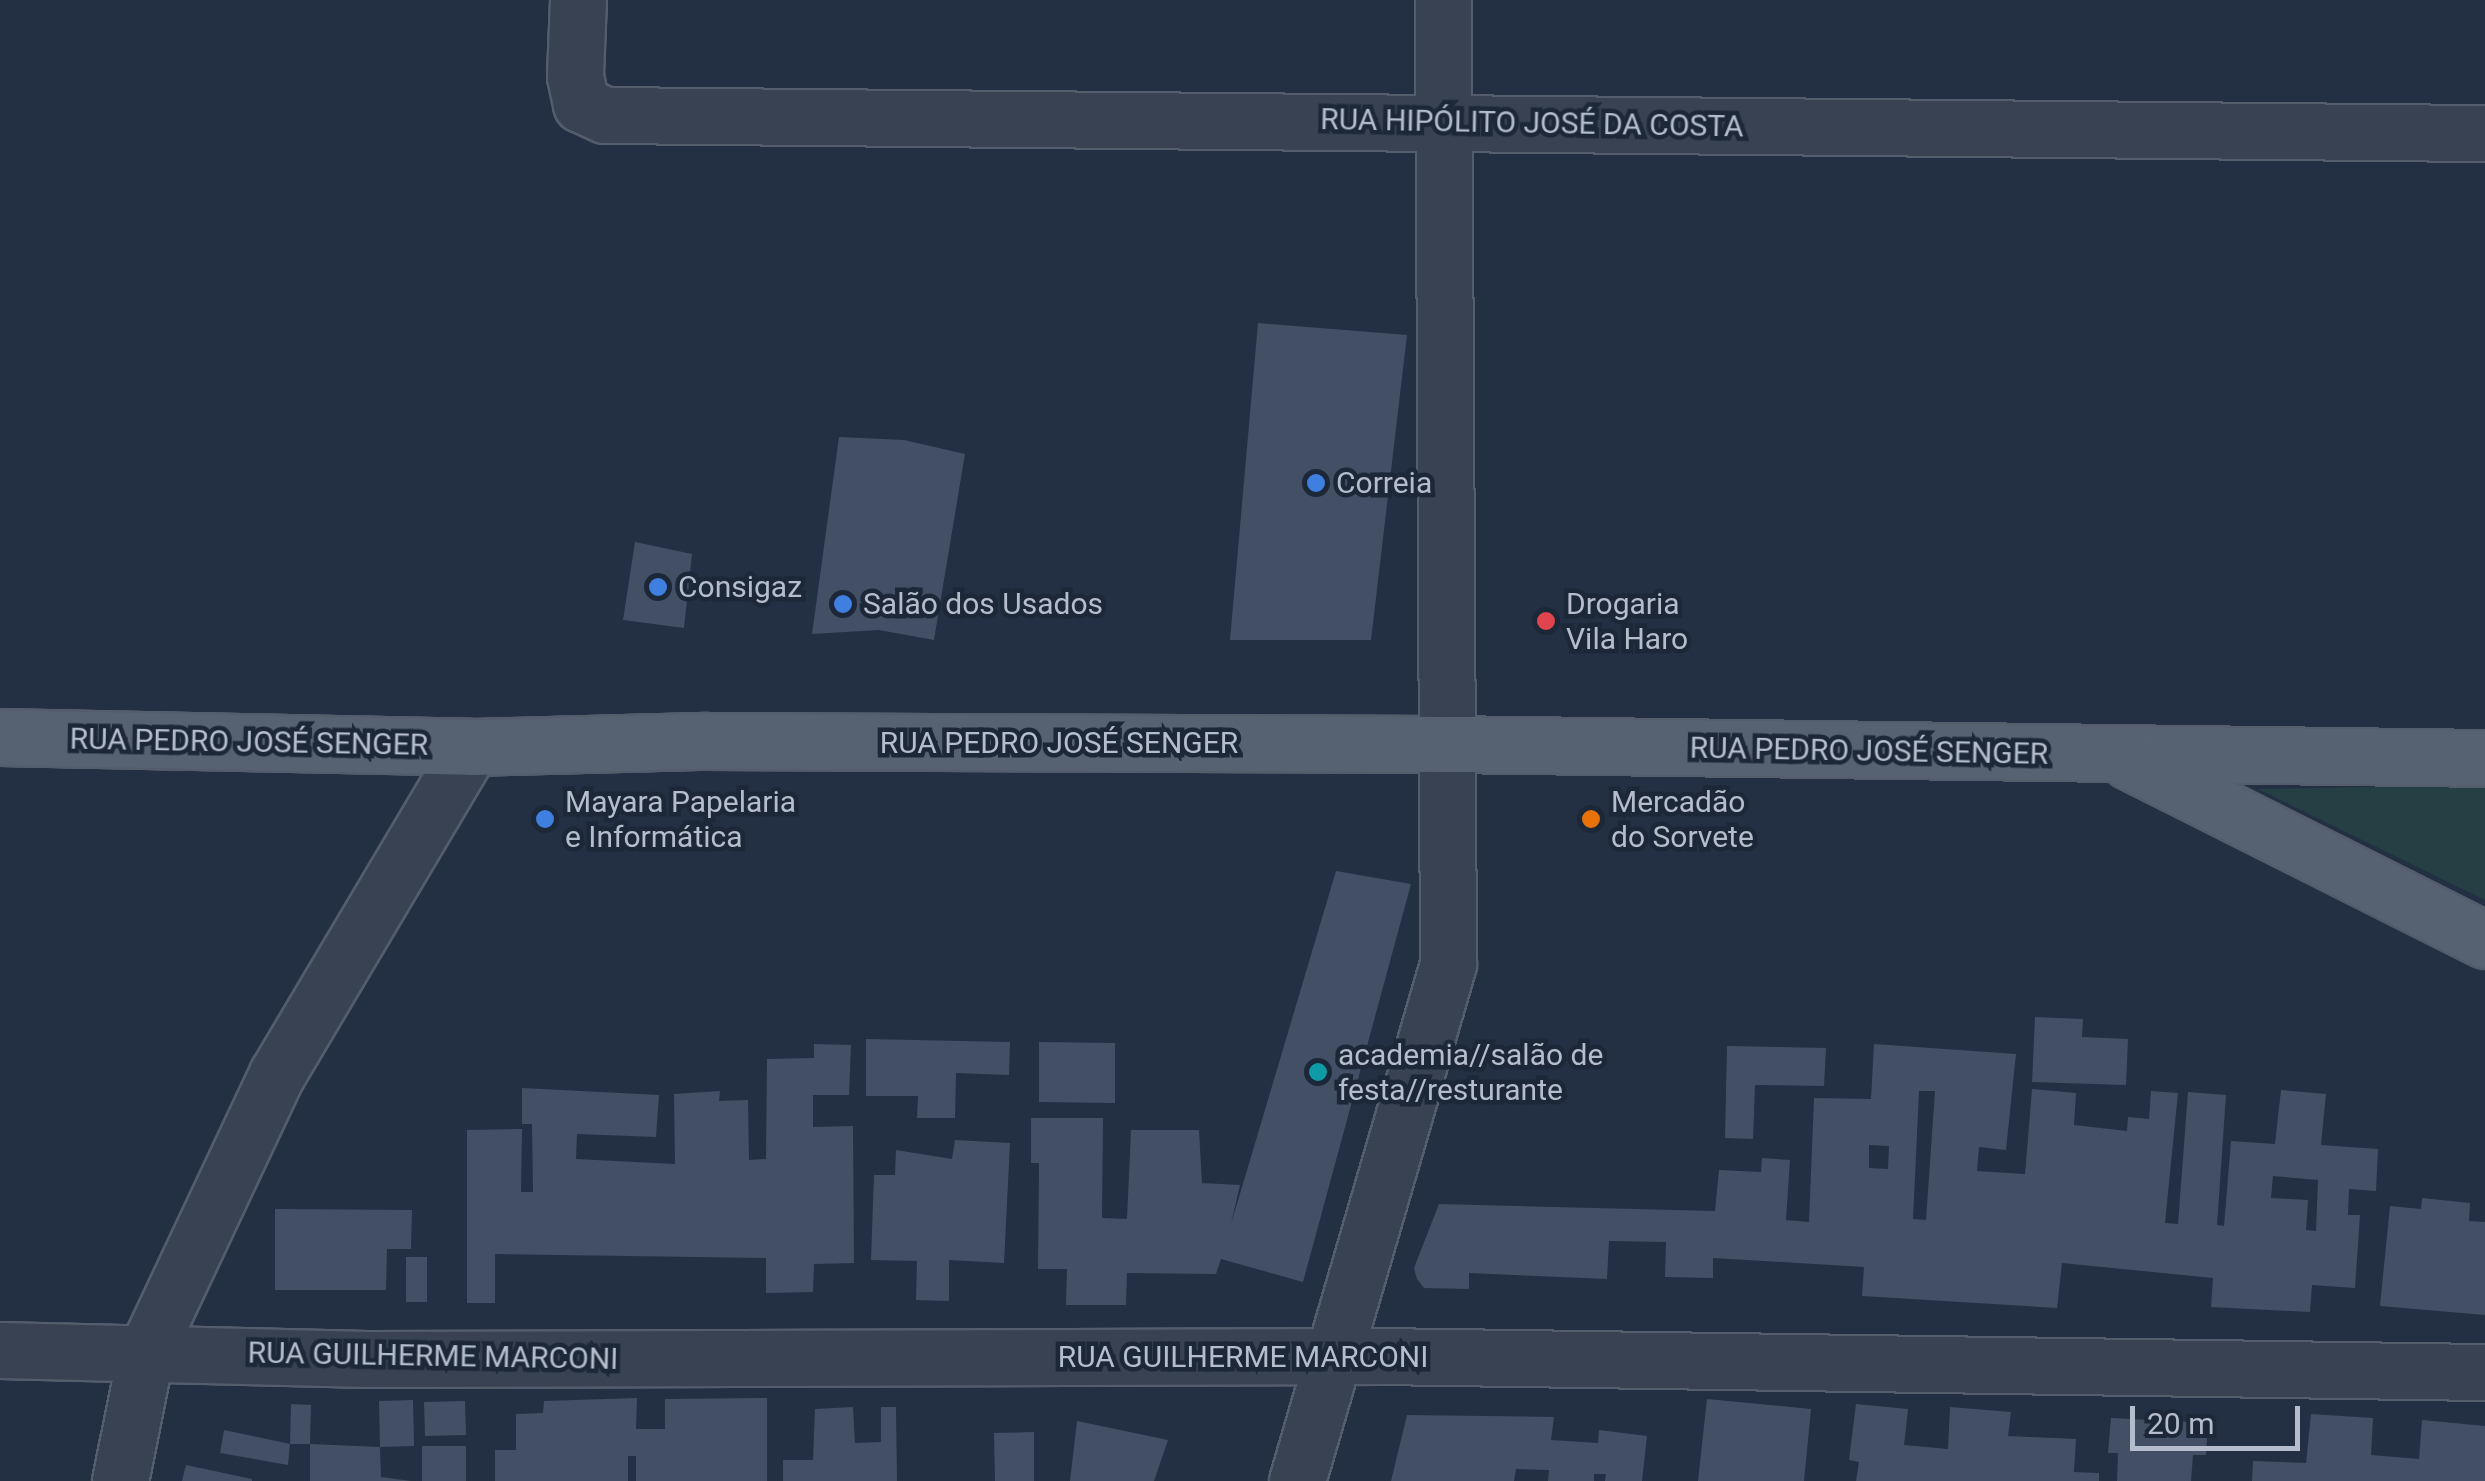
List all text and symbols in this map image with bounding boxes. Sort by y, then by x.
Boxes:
street label: RUA HIPÓLITO JOSÉ DA COSTA [1320,101,1744,145]
place label: Correia [1336,465,1432,501]
marker: Correia [1305,472,1327,494]
place label: Consigaz [678,569,802,605]
marker: Consigaz [647,576,669,598]
place label: Salão dos Usados [863,586,1103,622]
place label: Drogaria Vila Haro [1566,586,1688,656]
marker: Salão dos Usados [832,593,854,615]
marker: Drogaria Vila Haro [1535,610,1557,632]
street label: RUA PEDRO JOSÉ SENGER [69,721,429,763]
street label: RUA PEDRO JOSÉ SENGER [880,725,1238,761]
street label: RUA PEDRO JOSÉ SENGER [1689,730,2049,772]
place label: Mayara Papelaria e Informática [565,784,796,854]
place label: Mercadão do Sorvete [1611,784,1754,854]
marker: Mayara Papelaria e Informática [534,808,556,830]
marker: Mercadão do Sorvete [1580,808,1602,830]
place label: academia//salão de festa//resturante [1338,1037,1603,1108]
marker: academia//salão de festa//resturante [1307,1061,1329,1083]
street label: RUA GUILHERME MARCONI [247,1335,619,1377]
street label: RUA GUILHERME MARCONI [1058,1339,1428,1375]
scale bar [2135,1386,2305,1448]
text: 20 m [2147,1406,2214,1441]

